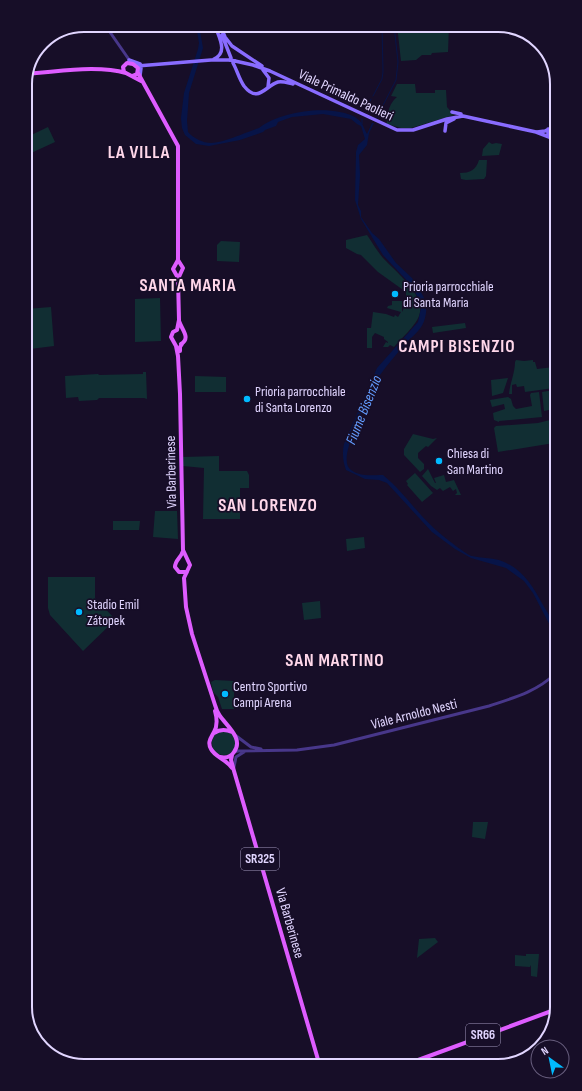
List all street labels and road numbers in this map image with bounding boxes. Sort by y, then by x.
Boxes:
street label: Viale Primaldo Paolieri [296,66,396,124]
street label: Via Barberinese [162,436,180,508]
street label: Viale Arnoldo Nesti [369,695,459,733]
road number: SR325 [241,848,279,870]
street label: Via Barberinese [272,886,308,960]
road number: SR66 [466,1024,500,1046]

